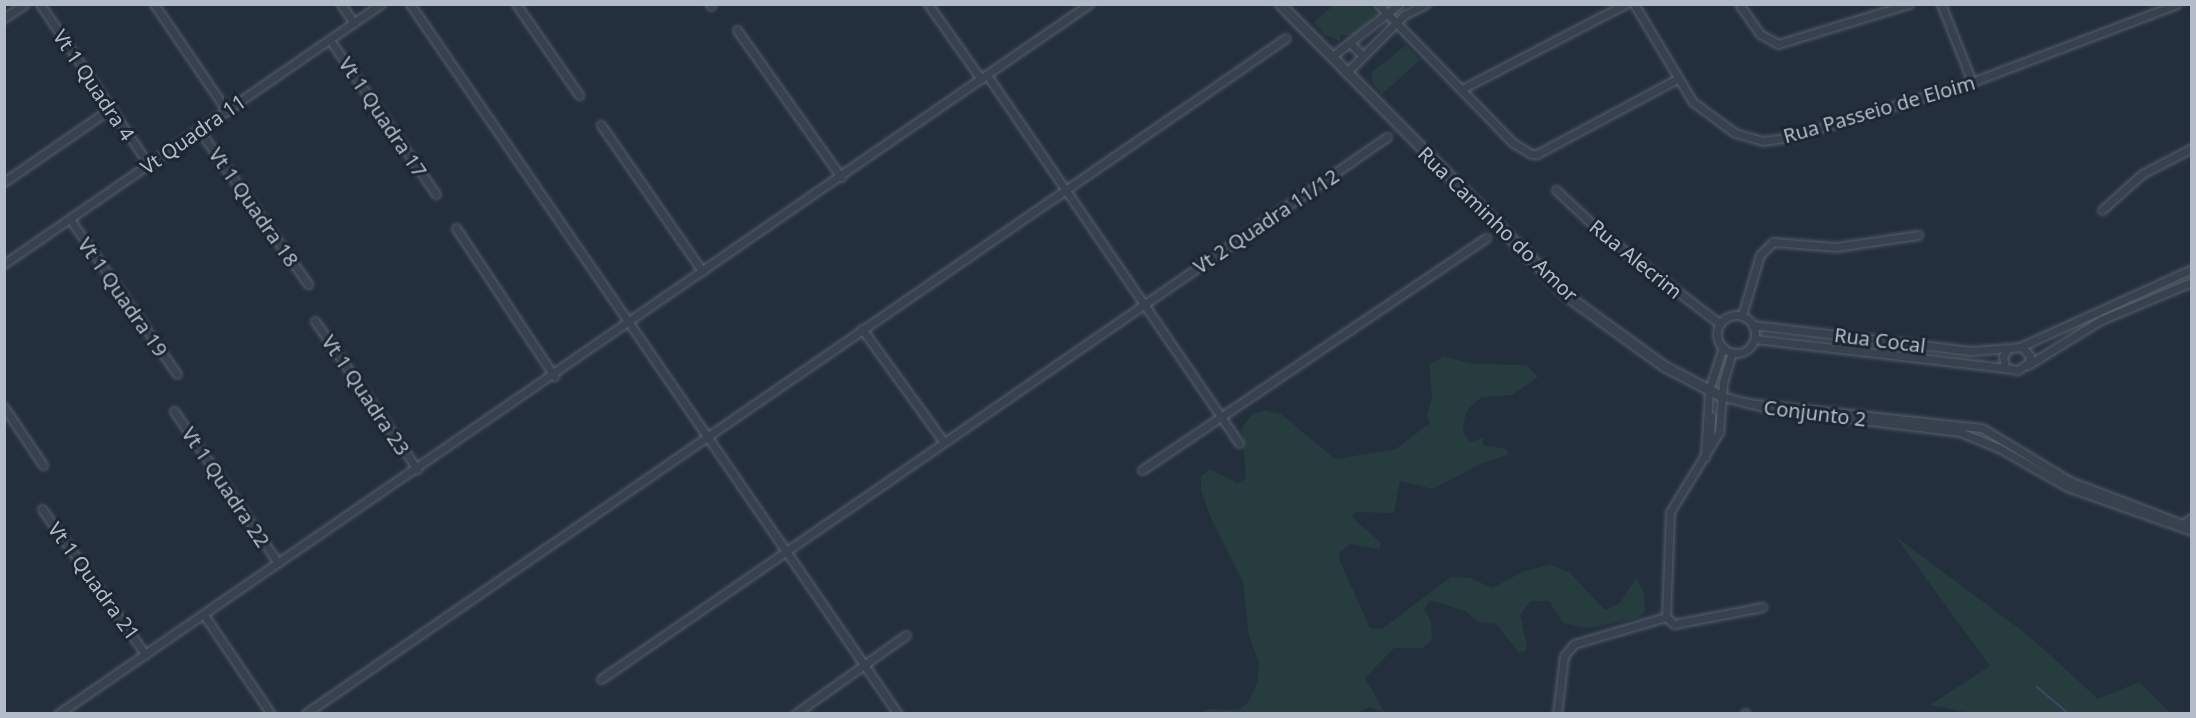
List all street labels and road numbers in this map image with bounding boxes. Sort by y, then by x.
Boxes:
street label: Vt 1 Quadra 4 [48,25,140,145]
street label: Vt 1 Quadra 17 [334,52,432,182]
street label: Rua Passeio de Eloim [1780,70,1978,148]
street label: Vt Quadra 11 [136,89,250,179]
street label: Rua Caminho do Amor [1413,142,1583,306]
street label: Vt 1 Quadra 18 [204,143,304,271]
street label: Vt 2 Quadra 11/12 [1189,164,1343,278]
street label: Rua Alecrim [1585,214,1687,304]
street label: Vt 1 Quadra 19 [73,233,173,361]
street label: Rua Cocal [1833,322,1927,358]
street label: Vt 1 Quadra 23 [317,330,415,460]
street label: Conjunto 2 [1762,395,1868,431]
street label: Vt 1 Quadra 22 [177,422,275,552]
street label: Vt 1 Quadra 21 [43,517,145,645]

